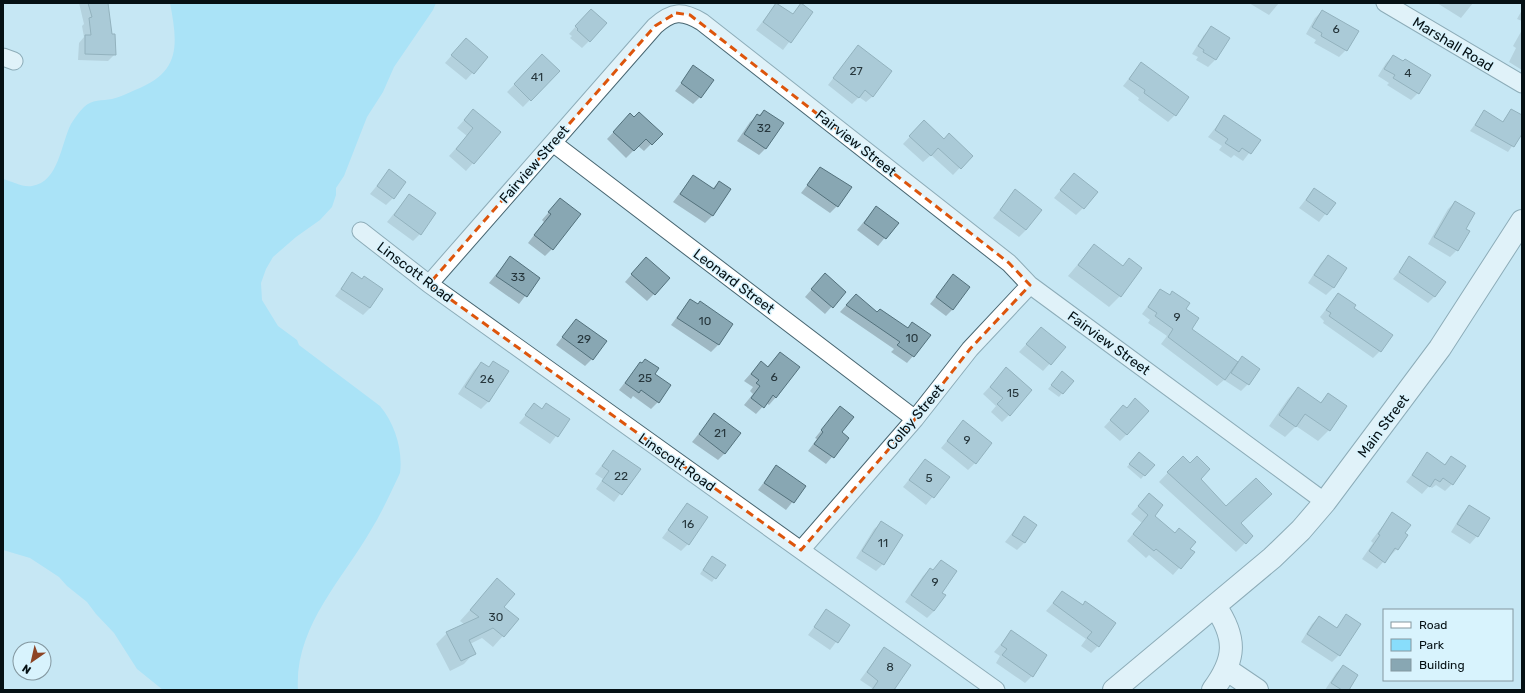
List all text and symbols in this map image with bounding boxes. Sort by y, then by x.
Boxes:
street label: Marshall Road [1409,14,1496,75]
house number: 6 [1332,22,1340,36]
house number: 27 [849,64,863,78]
house number: 4 [1404,66,1412,80]
house number: 41 [531,70,543,84]
street label: Fairview Street [812,107,900,181]
street label: Fairview Street [496,121,573,207]
house number: 32 [757,121,771,135]
street label: Linscott Road [374,238,456,306]
street label: Leonard Street [690,245,778,318]
house number: 33 [511,270,525,284]
street label: Fairview Street [1064,308,1154,379]
house number: 9 [1173,310,1181,324]
house number: 10 [699,314,711,328]
house number: 10 [906,331,918,345]
house number: 29 [577,332,591,346]
house number: 6 [770,370,778,384]
house number: 25 [638,371,652,385]
house number: 26 [480,372,494,386]
street label: Colby Street [883,381,948,453]
house number: 15 [1007,386,1019,400]
street label: Main Street [1354,391,1413,461]
house number: 21 [714,426,726,440]
street label: Linscott Road [635,430,719,495]
house number: 9 [963,433,971,447]
house number: 22 [614,469,628,483]
house number: 5 [925,471,933,485]
house number: 16 [682,517,694,531]
house number: 11 [878,536,888,550]
house number: 9 [931,575,939,589]
legend [1383,609,1513,681]
house number: 30 [489,610,503,624]
text: Road [1419,618,1447,632]
text: Park [1419,638,1445,652]
north arrow [12,641,52,681]
text: Building [1419,658,1465,672]
house number: 8 [886,660,894,674]
text: N [20,661,34,676]

